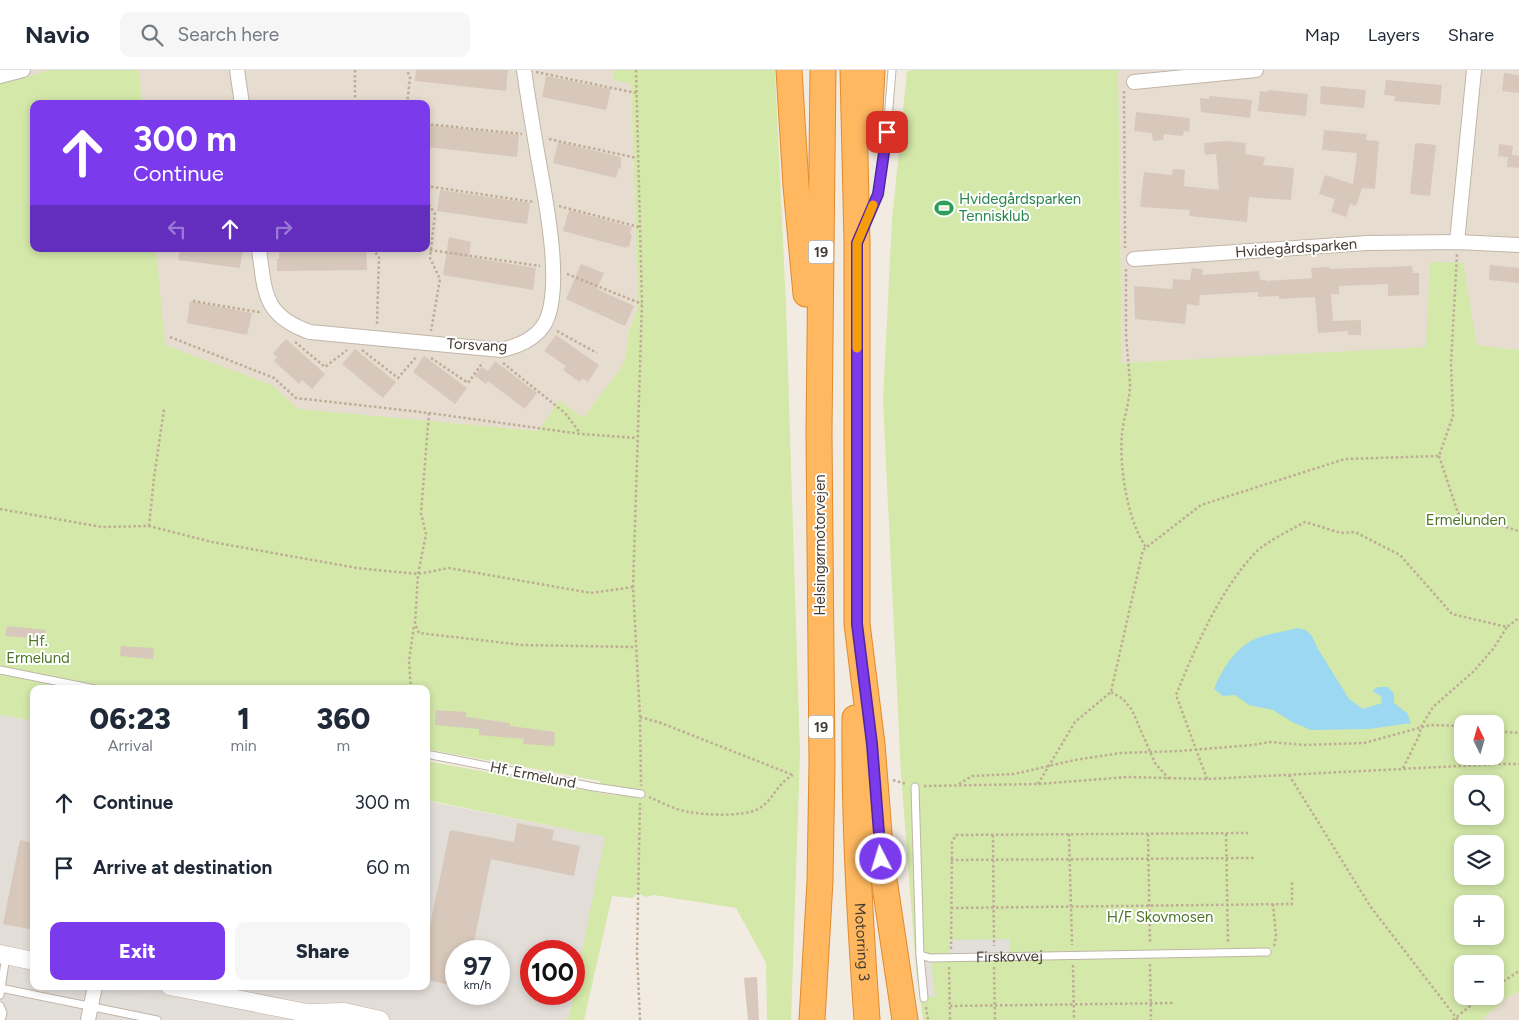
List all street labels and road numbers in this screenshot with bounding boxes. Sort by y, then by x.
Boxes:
street label: Hvidegårdsparken [1234,235,1358,261]
road number: 19 [808,240,834,263]
street label: Torsvang [446,334,508,356]
street label: Helsingørmotorvejen [811,474,829,616]
road number: 19 [808,716,834,739]
street label: Hf. Ermelund [488,758,578,792]
street label: Motorring 3 [851,902,873,982]
street label: Firskovvej [976,947,1043,966]

